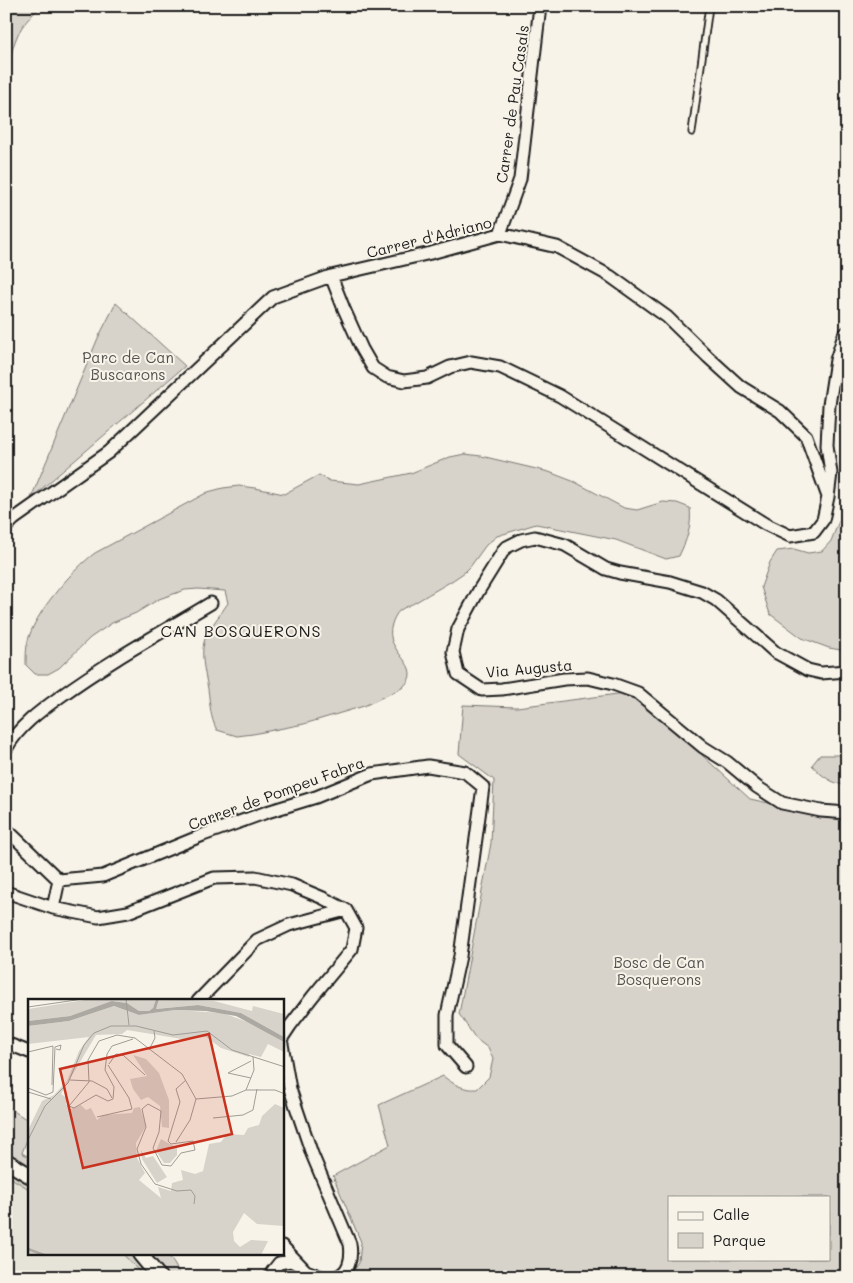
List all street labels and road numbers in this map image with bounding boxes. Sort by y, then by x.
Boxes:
street label: Carrer de Pau Casals [491,24,533,184]
street label: Carrer d'Adriano [364,212,494,262]
street label: Via Augusta [485,654,573,682]
street label: Carrer de Pompeu Fabra [185,752,367,834]

